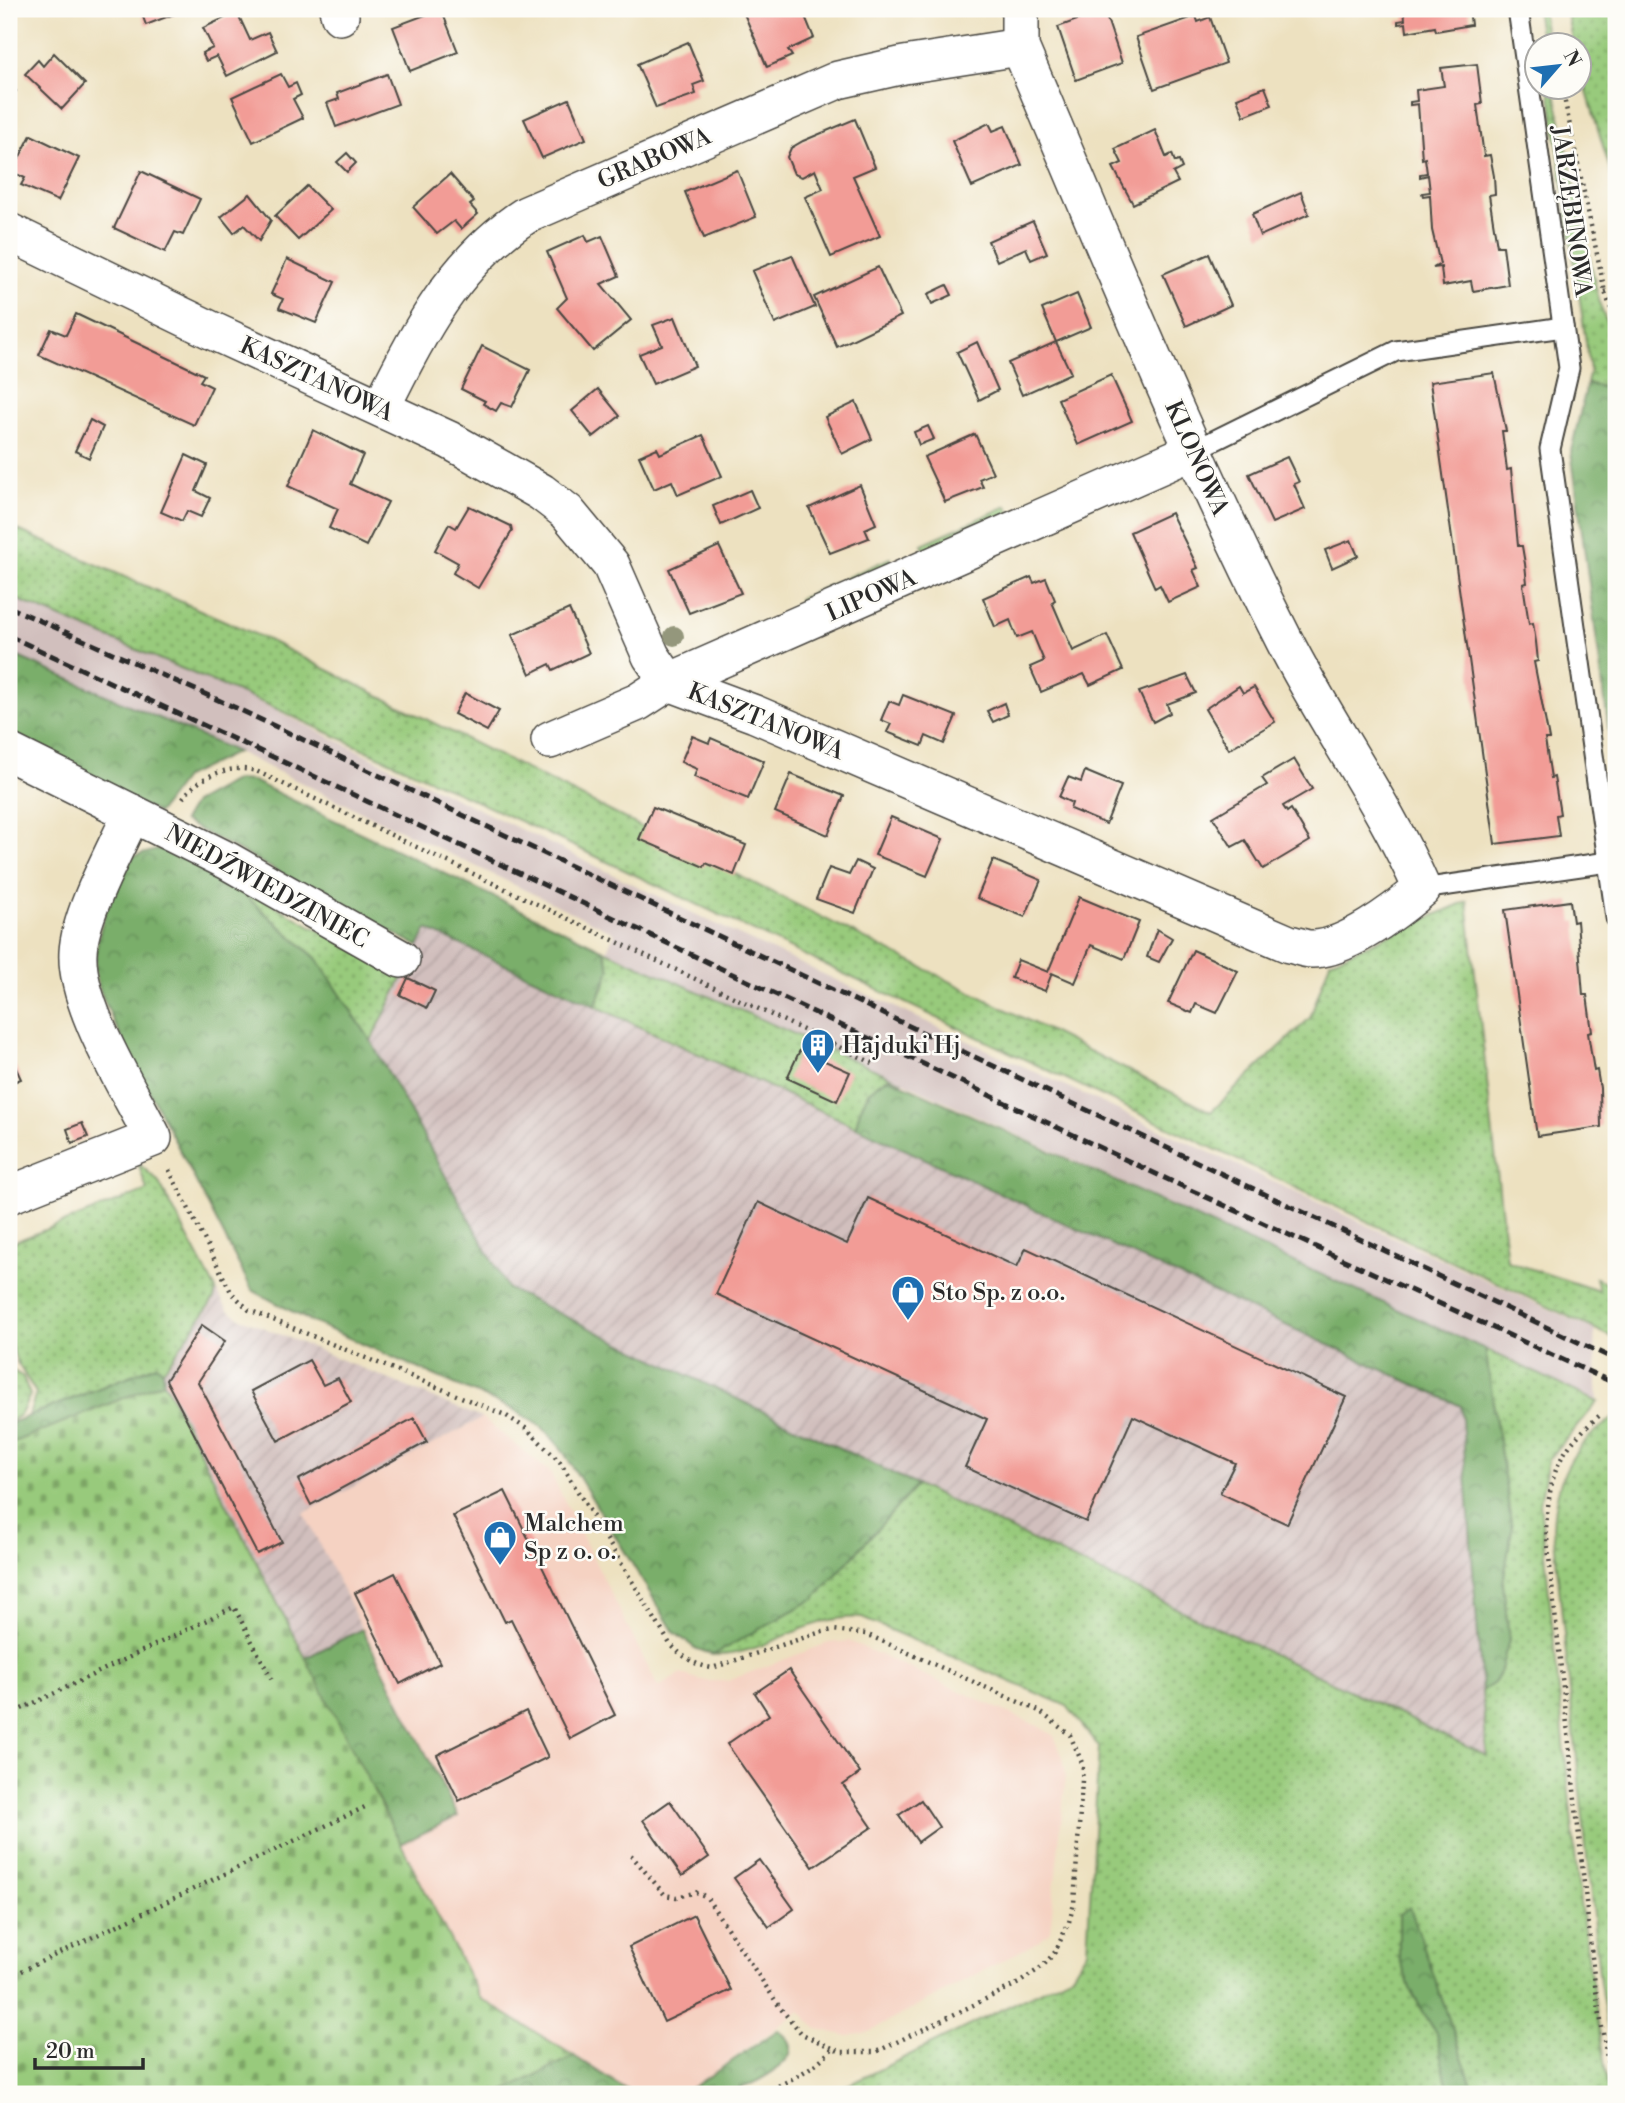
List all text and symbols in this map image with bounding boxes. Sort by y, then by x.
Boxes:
north arrow [1524,32,1594,102]
text: N [1558,46,1586,71]
street label: GRABOWA [593,121,716,196]
street label: JARZĘBINOWA [1544,123,1598,299]
street label: KASZTANOWA [235,331,399,429]
street label: KLONOWA [1157,396,1235,521]
street label: LIPOWA [822,563,921,629]
street label: KASZTANOWA [683,677,849,767]
street label: NIEDŹWIEDZINIEC [160,818,374,955]
building icon: Hajduki Hj [799,1026,837,1075]
place label: Hajduki Hj [842,1031,961,1061]
shop icon: Sto Sp. z o.o. [889,1273,927,1322]
place label: Sto Sp. z o.o. [932,1278,1065,1308]
place label: Malchem Sp z o. o. [524,1509,624,1567]
shop icon: Malchem Sp z o. o. [481,1518,519,1567]
scale bar [35,2026,144,2070]
text: 20 m [46,2039,95,2065]

